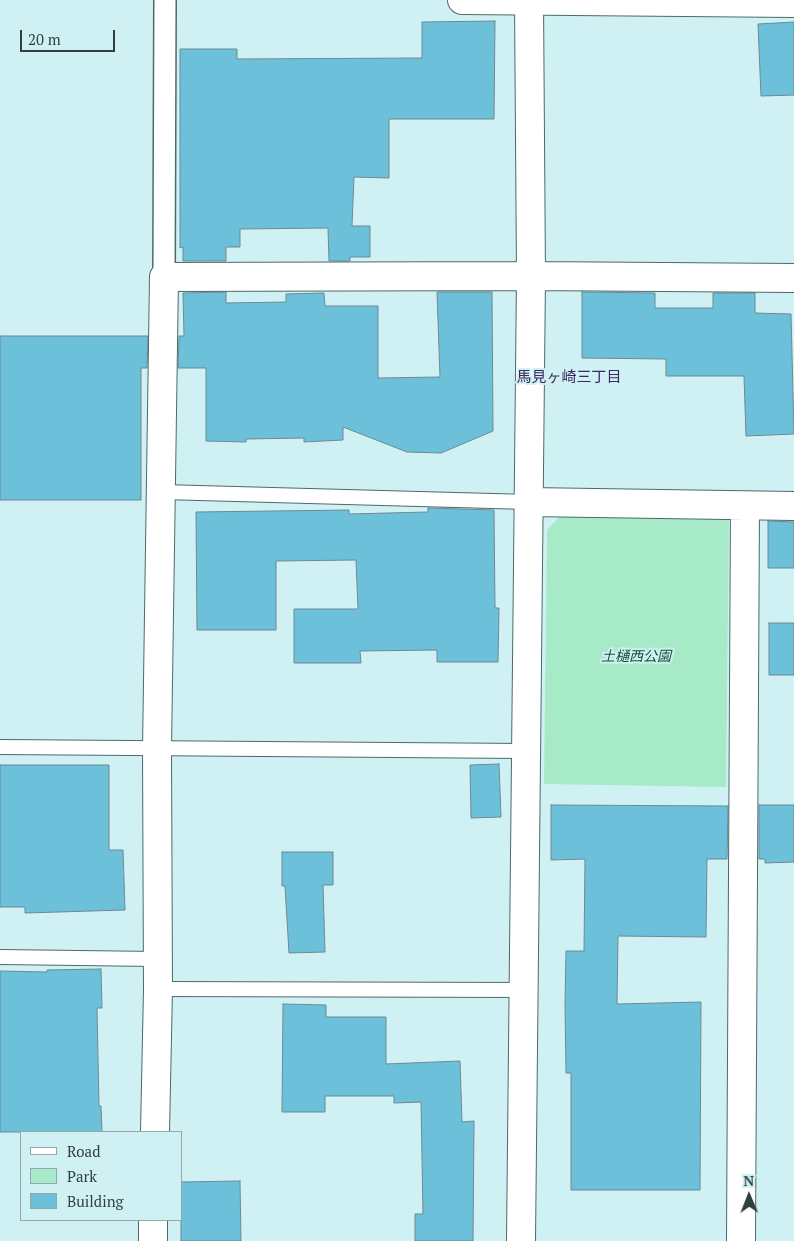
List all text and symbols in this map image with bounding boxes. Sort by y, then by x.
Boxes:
scale bar [22,20,118,52]
text: 20 m [28,29,61,49]
district label: 馬見ヶ崎三丁目 [517,369,621,387]
park label: 土樋西公園 [601,649,671,665]
legend [20,1131,182,1221]
text: Road [67,1141,100,1161]
text: Park [67,1166,97,1186]
north arrow [724,1171,774,1221]
text: N [743,1171,754,1190]
text: Building [67,1191,124,1211]

